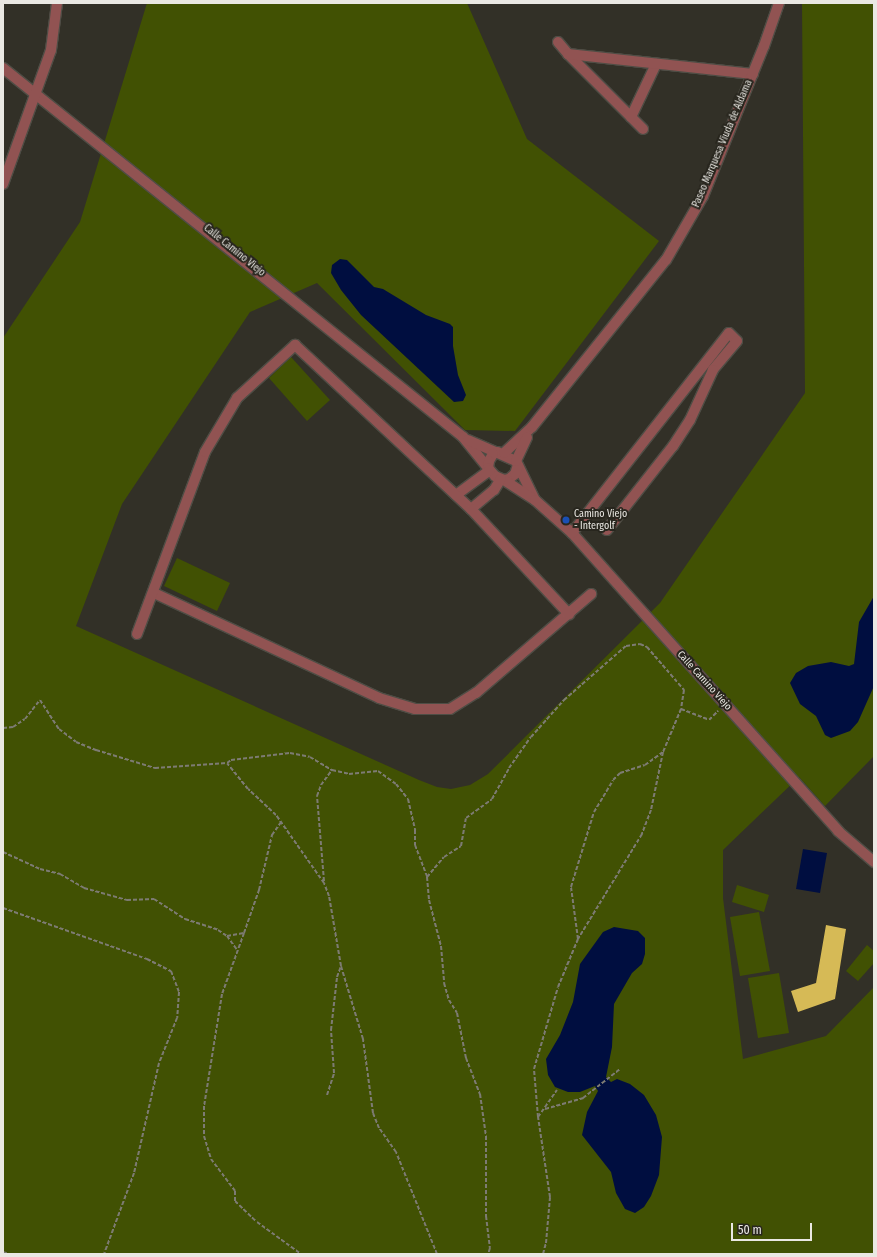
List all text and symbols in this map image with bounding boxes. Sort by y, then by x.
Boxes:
street label: Paseo Marquesa Viuda de Aldama [691,78,755,210]
street label: Calle Camino Viejo [201,223,267,279]
place label: Camino Viejo - Intergolf [574,508,627,532]
marker: Camino Viejo - Intergolf [561,515,571,525]
street label: Calle Camino Viejo [674,649,734,713]
scale bar [733,1215,814,1241]
text: 50 m [738,1223,762,1237]

